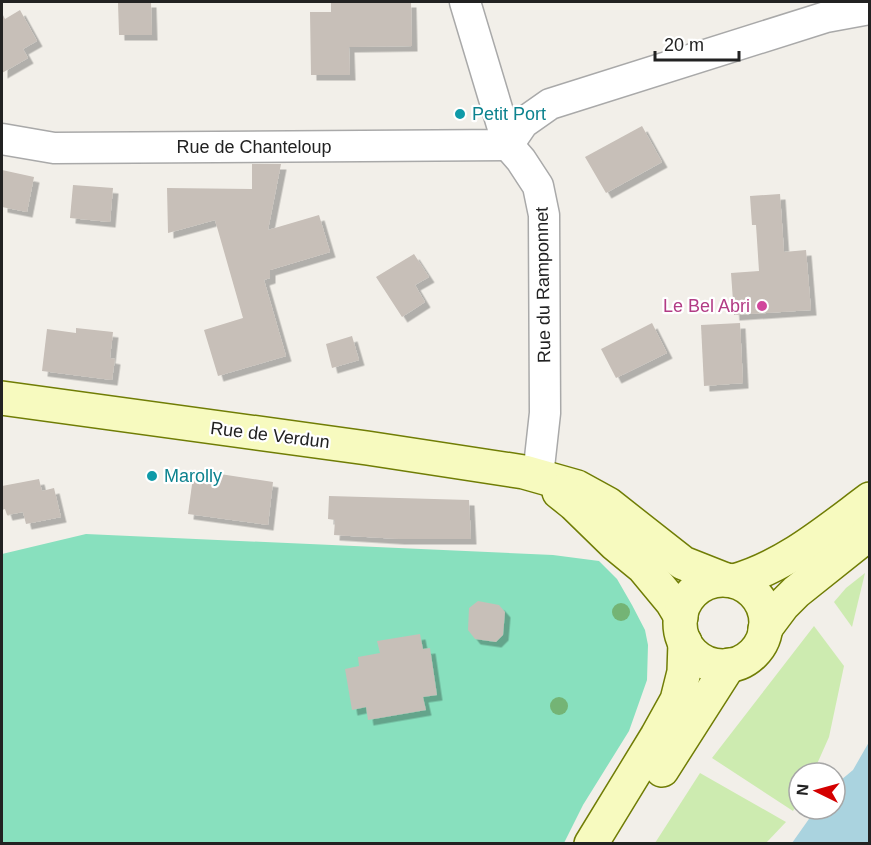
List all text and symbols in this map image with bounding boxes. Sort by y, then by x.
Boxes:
scale bar [655,24,739,62]
text: 20 m [664,35,704,55]
place label: Petit Port [472,104,546,124]
marker: Petit Port [453,107,467,121]
street label: Rue de Chanteloup [176,137,332,157]
street label: Rue du Ramponnet [532,207,554,363]
place label: Le Bel Abri [663,296,750,316]
marker: Le Bel Abri [755,299,769,313]
street label: Rue de Verdun [209,418,331,452]
place label: Marolly [164,466,222,486]
marker: Marolly [145,469,159,483]
north arrow [787,761,847,821]
text: N [794,783,812,796]

